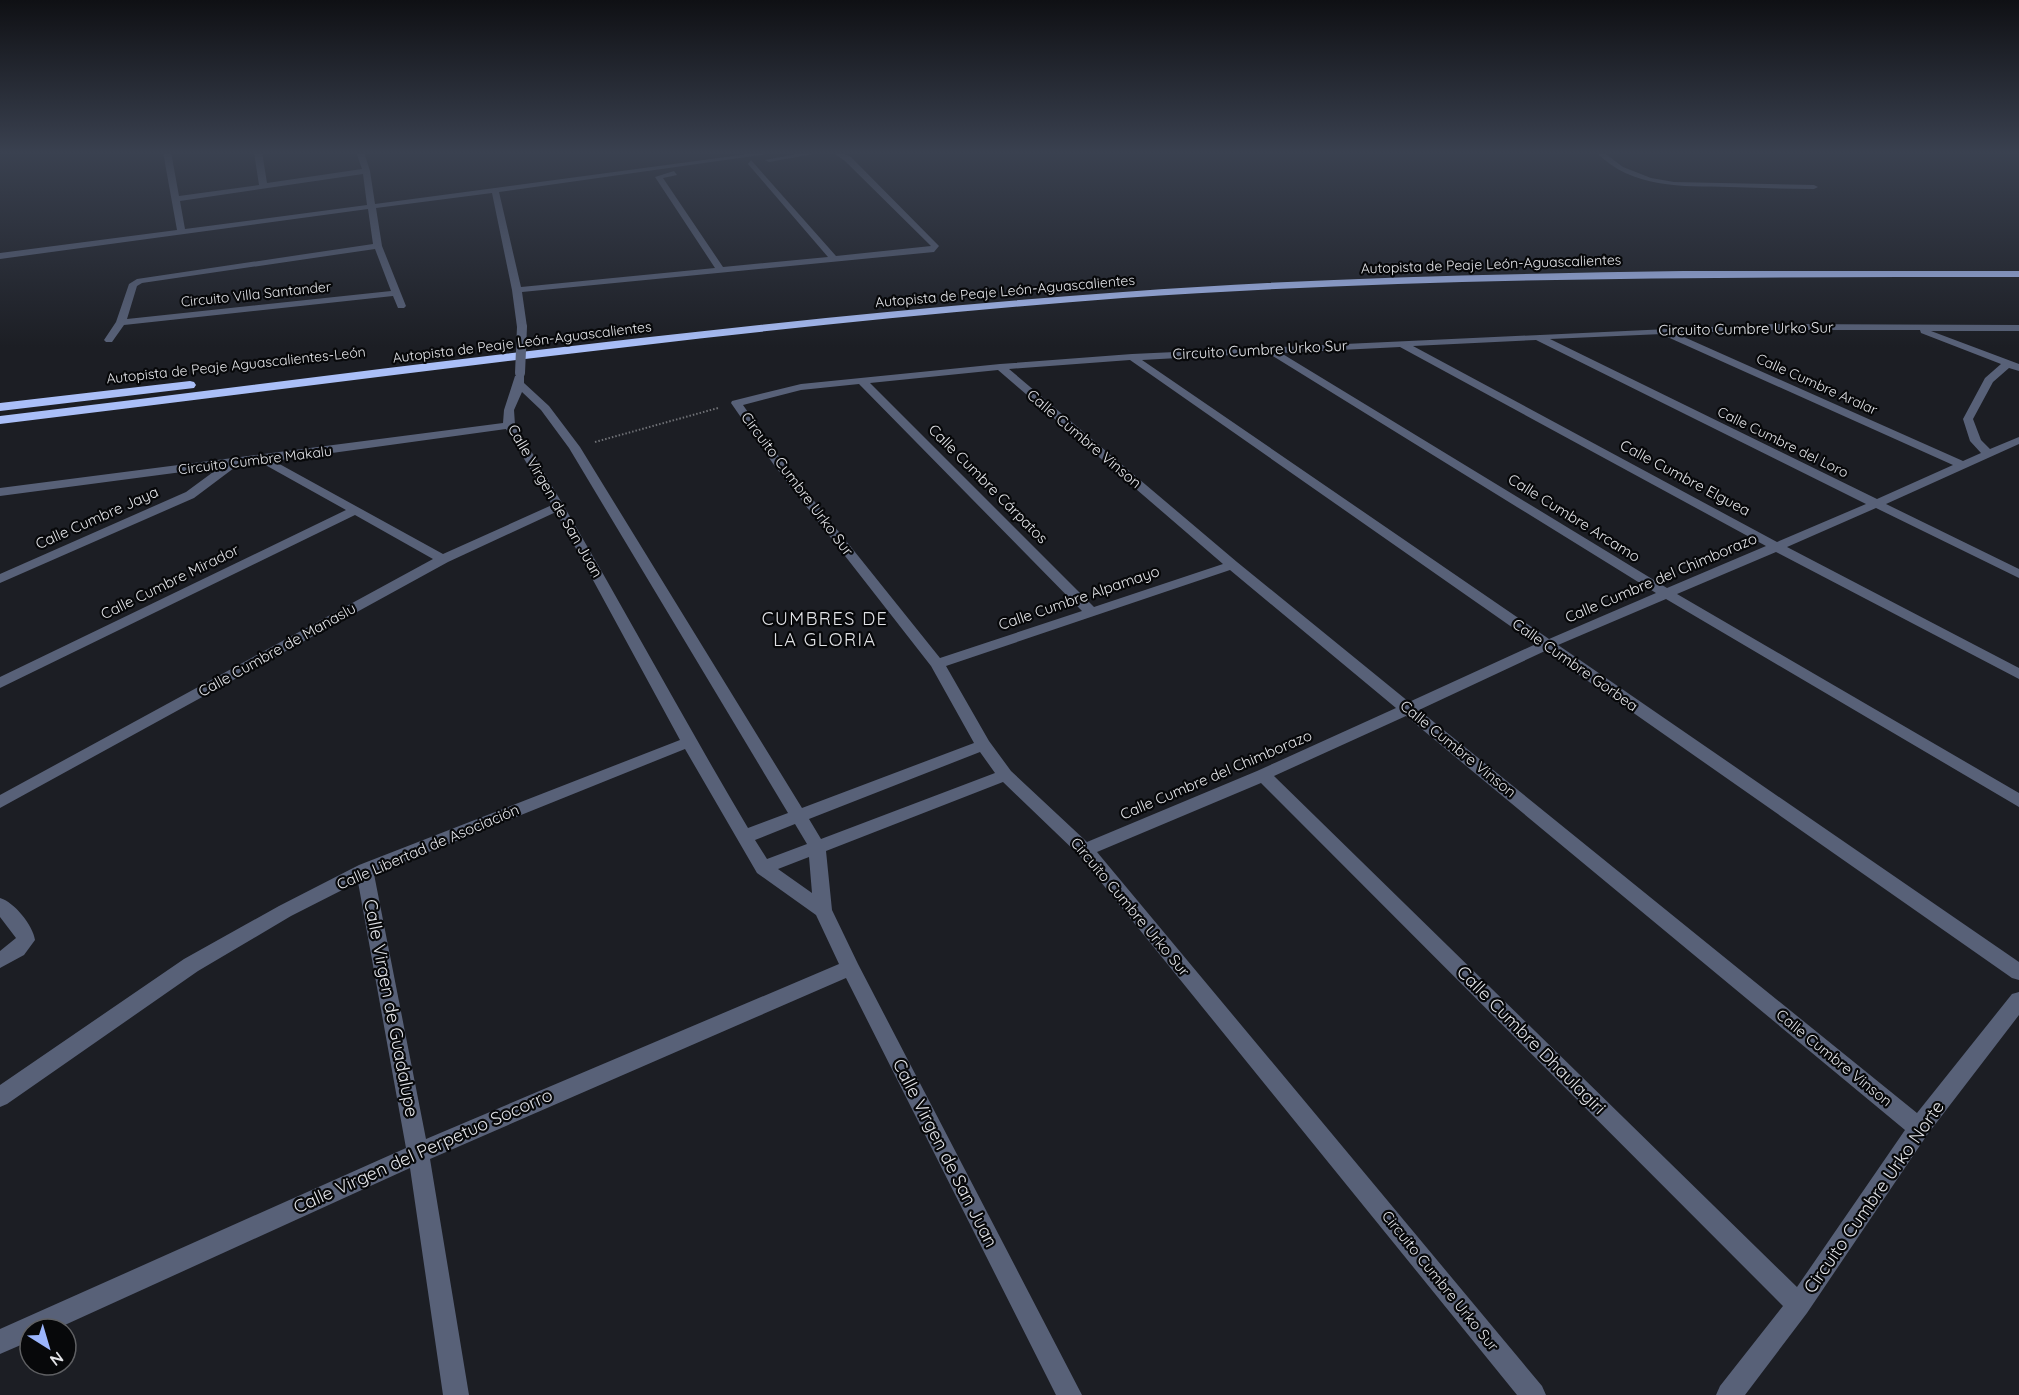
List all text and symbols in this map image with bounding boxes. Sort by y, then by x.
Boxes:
street label: Autopista de Peaje León-Aguascalientes [1360,250,1622,278]
street label: Autopista de Peaje León-Aguascalientes [874,271,1136,311]
street label: Circuito Villa Santander [180,277,333,311]
street label: Autopista de Peaje León-Aguascalientes [392,317,652,367]
street label: Circuito Cumbre Urko Sur [1658,317,1834,340]
street label: Circuito Cumbre Urko Sur [1172,335,1348,364]
street label: Autopista de Peaje Aguascalientes-León [105,342,367,388]
street label: Calle Cumbre Aralar [1754,349,1881,419]
street label: Calle Cumbre Vinson [1023,385,1146,492]
street label: Calle Cumbre del Loro [1714,402,1852,482]
street label: Circuito Cumbre Urko Sur [737,408,858,560]
street label: Calle Cumbre Cárpatos [925,420,1052,547]
street label: Calle Virgen de San Juan [504,421,607,581]
street label: Calle Cumbre Elguea [1617,435,1754,520]
street label: Circuito Cumbre Makalu [177,442,333,478]
street label: Calle Cumbre Arcamo [1505,469,1644,566]
street label: Calle Cumbre Jaya [32,482,161,553]
street label: Calle Cumbre del Chimborazo [1562,528,1760,627]
street label: Calle Cumbre Mirador [98,540,242,623]
street label: Calle Cumbre Alpamayo [996,561,1162,634]
street label: Calle Cumbre de Manaslu [195,598,359,701]
district label: CUMBRES DE LA GLORIA [762,607,888,651]
street label: Calle Cumbre Gorbea [1509,614,1642,715]
street label: Calle Cumbre Vinson [1396,696,1520,801]
street label: Calle Cumbre del Chimborazo [1117,725,1315,824]
street label: Calle Libertad de Asociación [334,799,522,894]
street label: Circuito Cumbre Urko Sur [1067,833,1194,980]
street label: Calle Virgen de Guadalupe [359,897,424,1119]
street label: Calle Cumbre Dhaulagiri [1452,960,1611,1119]
street label: Calle Cumbre Vinson [1772,1005,1896,1110]
street label: Calle Virgen de San Juan [888,1054,1003,1251]
street label: Calle Virgen del Perpetuo Socorro [290,1083,556,1218]
street label: Circuito Cumbre Urko Norte [1798,1096,1949,1298]
street label: Circuito Cumbre Urko Sur [1378,1207,1503,1355]
north arrow [18,1317,78,1377]
text: N [46,1347,68,1371]

